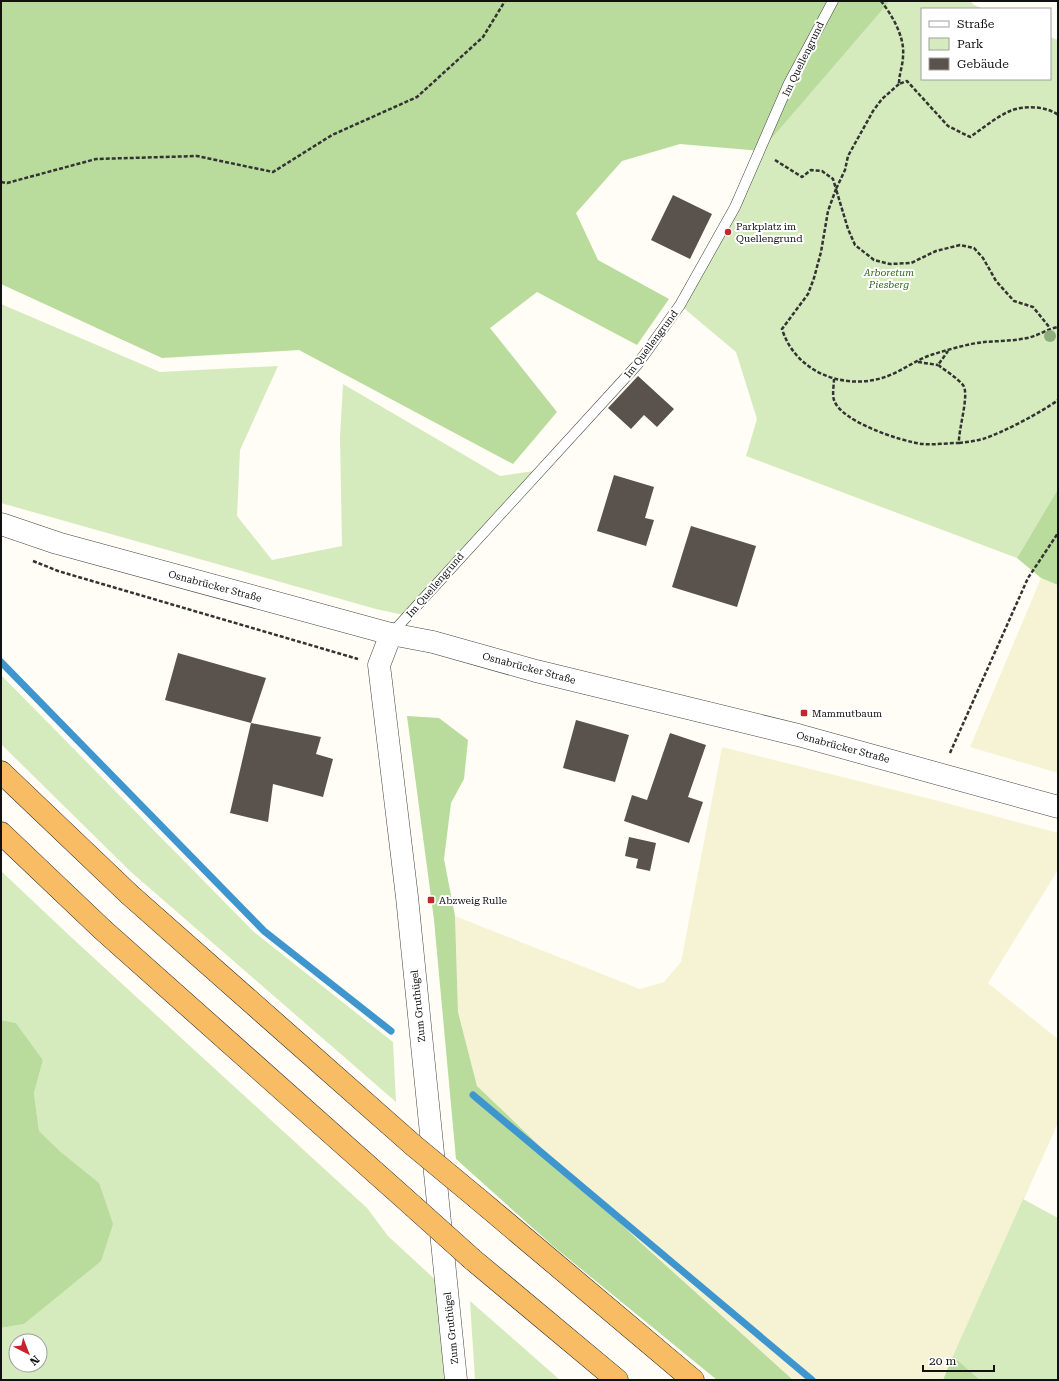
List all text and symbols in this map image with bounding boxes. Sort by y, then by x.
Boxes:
legend [921,8,1051,80]
text: Straße [957,17,995,31]
street label: Im Quellengrund [780,19,826,98]
text: Park [957,37,984,51]
text: Gebäude [957,57,1009,71]
place label: Parkplatz im Quellengrund [736,221,803,244]
marker: Parkplatz im Quellengrund [723,227,733,237]
park label: Arboretum Piesberg [863,267,914,290]
street label: Im Quellengrund [622,307,680,380]
street label: Im Quellengrund [404,550,466,620]
street label: Osnabrücker Straße [167,568,263,604]
street label: Osnabrücker Straße [481,650,577,686]
marker: Mammutbaum [799,708,809,718]
place label: Mammutbaum [812,708,882,719]
street label: Osnabrücker Straße [795,729,891,765]
marker: Abzweig Rulle [426,895,436,905]
place label: Abzweig Rulle [439,895,508,906]
street label: Zum Gruthügel [409,969,427,1043]
street label: Zum Gruthügel [442,1291,460,1365]
north arrow [8,1333,48,1373]
scale bar [923,1347,994,1373]
text: N [26,1352,42,1368]
text: 20 m [929,1354,956,1368]

